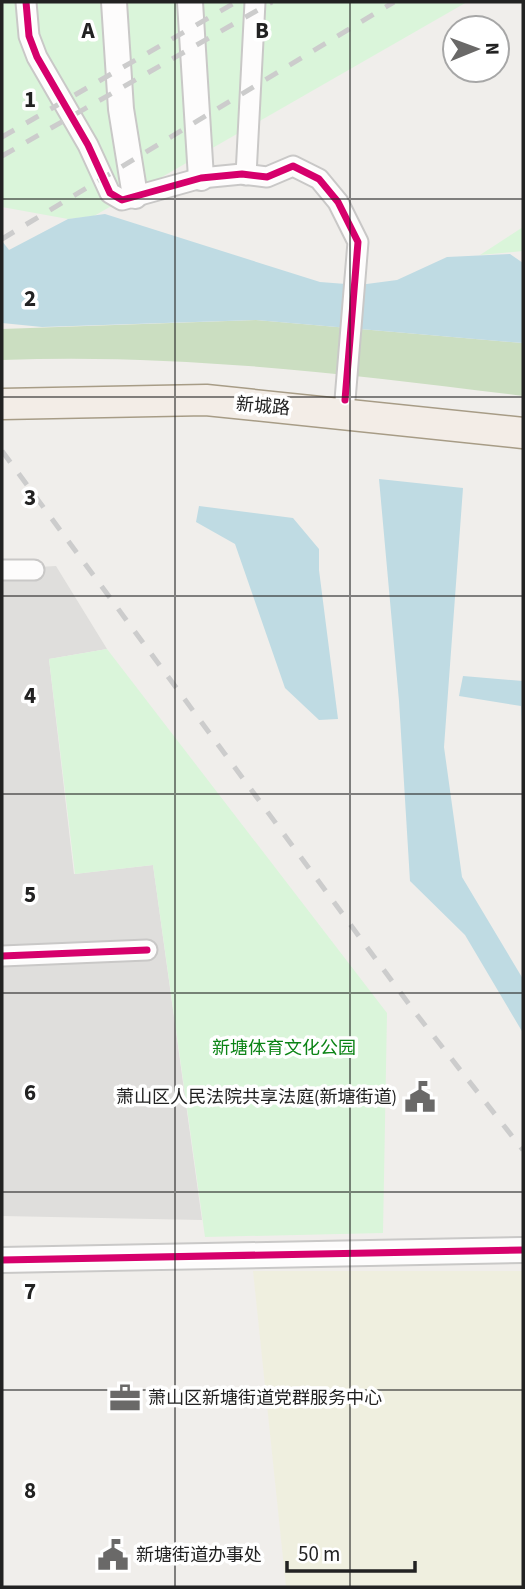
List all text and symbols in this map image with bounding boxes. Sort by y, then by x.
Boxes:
text: A [80,14,95,47]
text: B [255,14,269,47]
north arrow [441,14,511,84]
text: N [478,42,505,55]
text: 1 [24,83,36,116]
text: 2 [24,282,36,315]
street label: 新城路 [235,392,291,421]
text: 3 [24,481,36,514]
text: 4 [24,679,36,712]
text: 5 [24,878,36,911]
park label: 新塘体育文化公园 [212,1036,356,1061]
text: 6 [24,1076,36,1109]
public building icon: 萧山区人民法院共享法庭(新塘街道) [403,1080,437,1114]
place label: 萧山区人民法院共享法庭(新塘街道) [116,1085,397,1110]
text: 7 [24,1275,36,1308]
office icon: 萧山区新塘街道党群服务中心 [108,1381,142,1415]
place label: 萧山区新塘街道党群服务中心 [148,1386,382,1411]
text: 8 [24,1474,36,1507]
scale bar [287,1530,415,1574]
public building icon: 新塘街道办事处 [96,1538,130,1572]
text: 50 m [298,1539,340,1569]
place label: 新塘街道办事处 [136,1543,262,1568]

